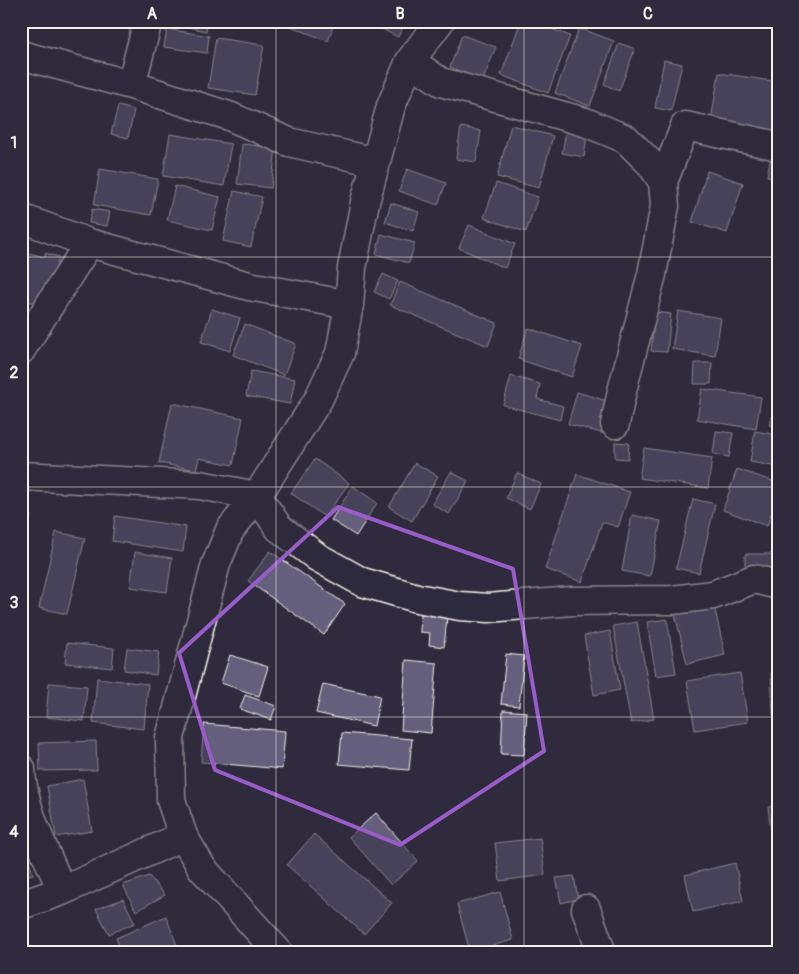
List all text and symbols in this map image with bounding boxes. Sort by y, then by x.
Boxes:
text: A [147,4,158,24]
text: B [395,4,405,24]
text: C [643,4,653,24]
text: 1 [11,133,17,153]
text: 2 [10,363,19,383]
text: 3 [10,593,19,613]
text: 4 [9,822,19,842]

